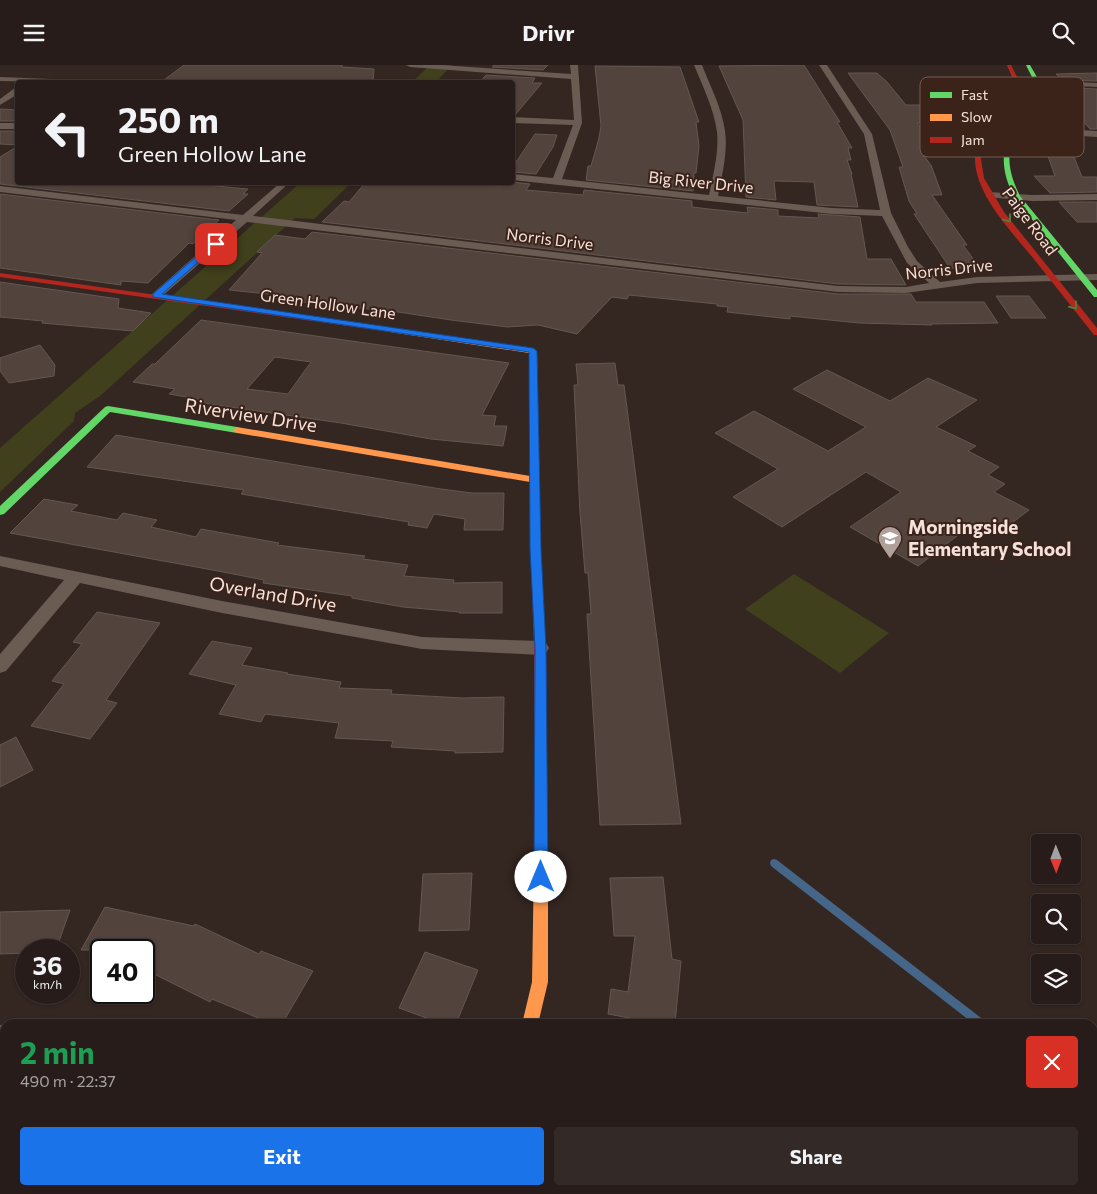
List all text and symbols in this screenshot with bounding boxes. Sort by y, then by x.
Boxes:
icon: menu [20,19,48,47]
text: Drivr [522,19,575,46]
icon: search [1049,19,1077,47]
legend [920,77,1084,157]
text: Fast [961,86,988,103]
text: 250 m [118,97,219,140]
icon: left [35,100,100,165]
text: Slow [961,108,992,125]
text: Jam [961,131,985,148]
text: Green Hollow Lane [118,140,306,167]
street label: Big River Drive [648,167,754,196]
street label: Paige Road [999,183,1062,258]
one-way arrow [1002,213,1010,222]
pin [195,223,237,265]
street label: Norris Drive [505,224,595,253]
icon: arrive [202,230,230,258]
street label: Norris Drive [904,254,993,283]
street label: Green Hollow Lane [259,285,397,322]
one-way arrow [1069,300,1077,309]
street label: Riverview Drive [183,393,319,436]
place label: Morningside Elementary School [908,515,1072,560]
school or university icon: Morningside Elementary School [877,525,903,559]
street label: Overland Drive [208,571,338,616]
north arrow [1031,834,1081,884]
map controls [1031,834,1081,1004]
position arrow [514,850,566,902]
button: search [1031,894,1081,944]
speed limit sign: 40 [90,939,155,1004]
text: 36 [33,950,63,980]
button: layers [1031,954,1081,1004]
text: km/h [33,977,62,991]
text: 2 min [20,1033,95,1070]
button: close [1026,1036,1078,1088]
text: 490 m · 22:37 [20,1071,116,1090]
button: Exit [20,1127,544,1185]
button: Share [554,1127,1078,1185]

